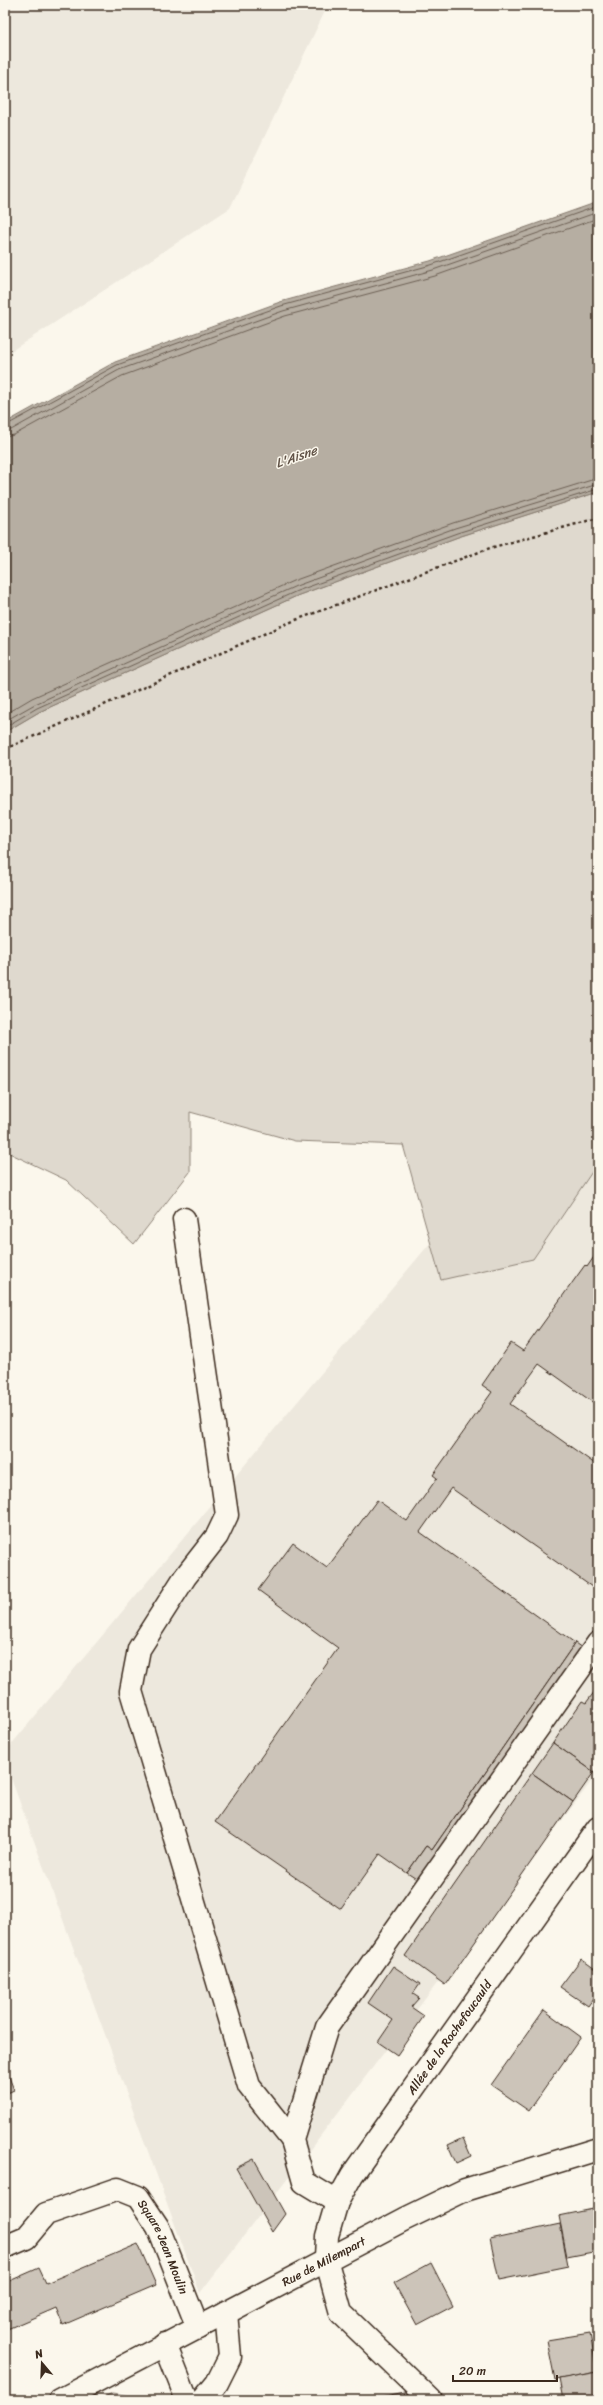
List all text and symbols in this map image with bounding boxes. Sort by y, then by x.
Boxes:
water label: L'Aisne [272,438,321,474]
street label: Allée de la Rochefoucauld [400,1974,499,2100]
street label: Square Jean Moulin [131,2195,195,2298]
street label: Rue de Milempart [278,2230,371,2293]
north arrow [22,2343,62,2383]
text: N [31,2344,46,2365]
scale bar [453,2357,557,2383]
text: 20 m [459,2360,486,2382]

